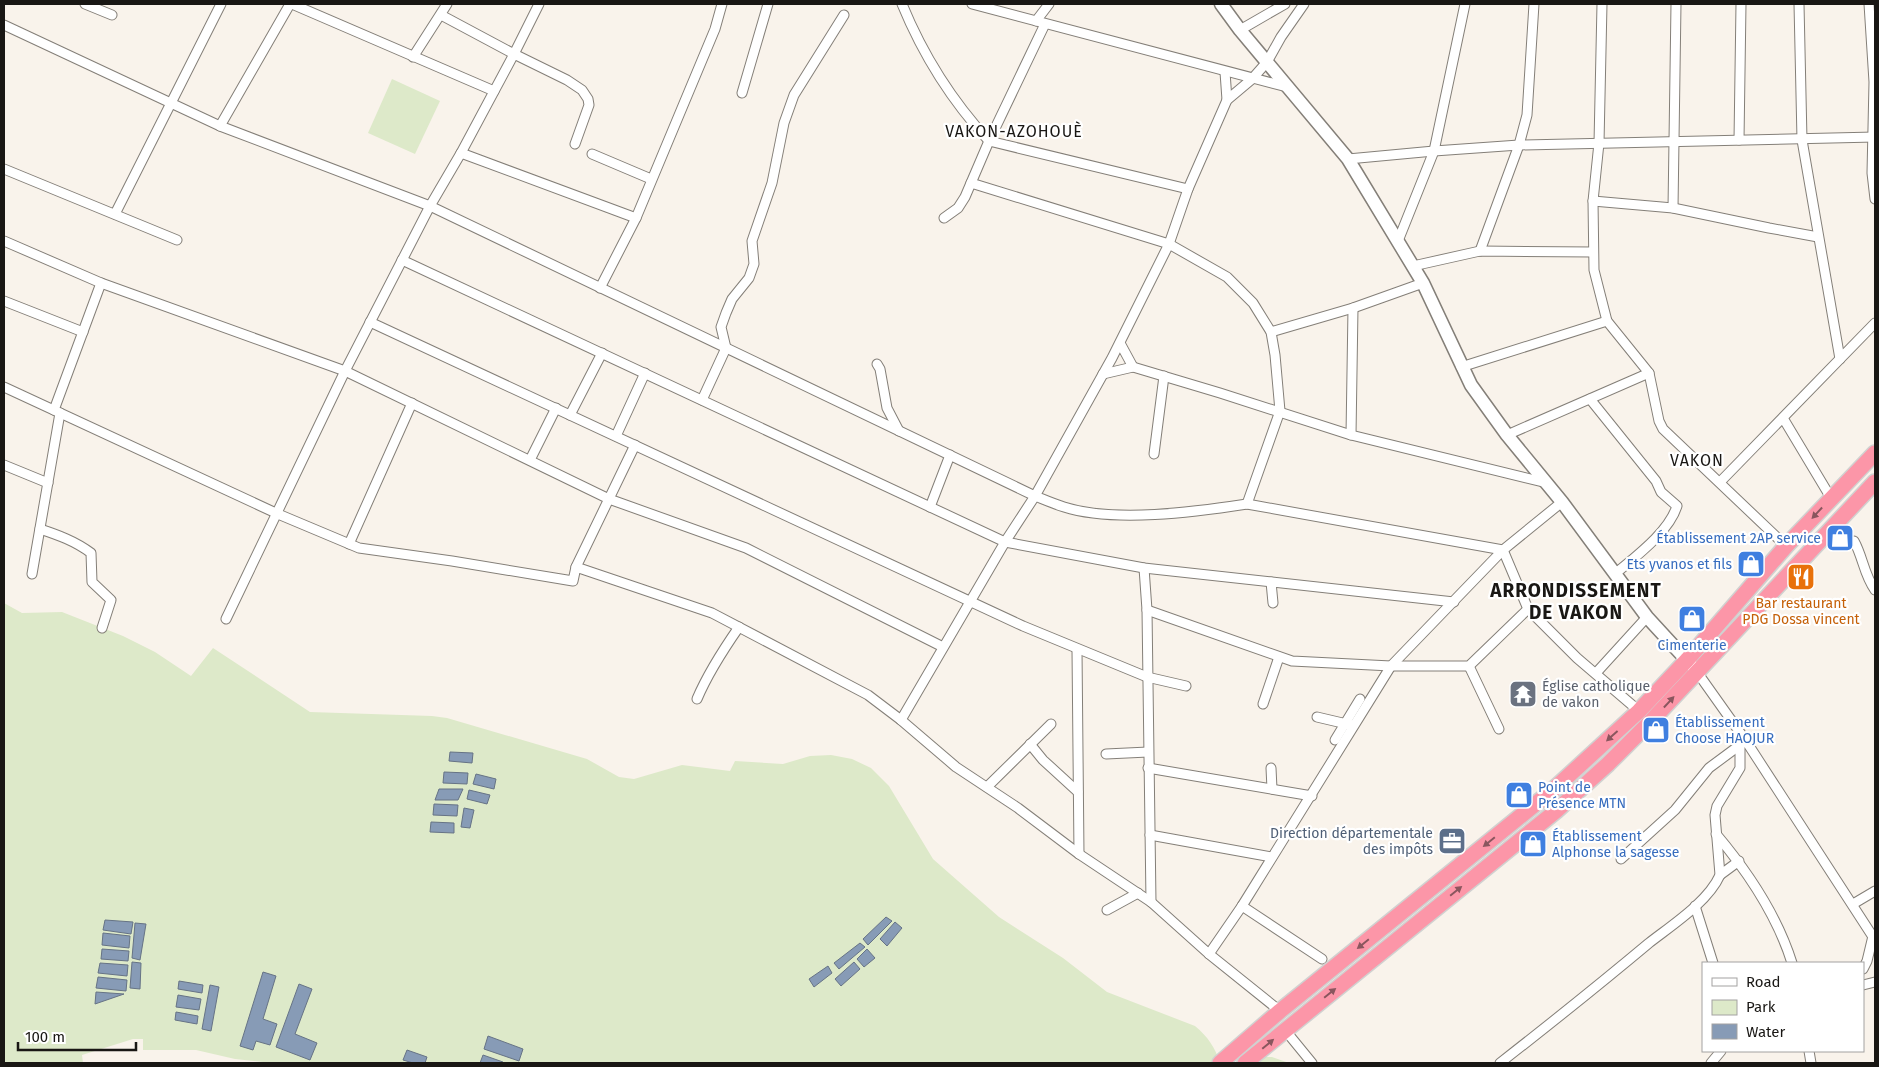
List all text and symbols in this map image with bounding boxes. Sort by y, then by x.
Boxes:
district label: VAKON-AZOHOUÈ [945,121,1083,141]
district label: VAKON [1670,451,1724,470]
one-way arrow [1811,507,1823,519]
shop icon: Établissement 2AP service [1825,523,1855,553]
place label: Établissement 2AP service [1656,529,1821,547]
shop icon: Ets yvanos et fils [1736,549,1766,579]
place label: Ets yvanos et fils [1627,556,1732,573]
restaurant icon: Bar restaurant PDG Dossa vincent [1786,562,1816,592]
district label: ARRONDISSEMENT DE VAKON [1489,579,1662,624]
place label: Bar restaurant PDG Dossa vincent [1742,595,1861,628]
shop icon: Cimenterie [1677,604,1707,634]
place label: Cimenterie [1657,637,1727,654]
place label: Église catholique de vakon [1542,677,1650,711]
temple icon: Église catholique de vakon [1508,679,1538,709]
one-way arrow [1663,696,1675,708]
place label: Établissement Choose HAOJUR [1675,713,1775,747]
shop icon: Établissement Choose HAOJUR [1641,715,1671,745]
one-way arrow [1606,730,1619,741]
place label: Point de Présence MTN [1538,779,1626,812]
shop icon: Point de Présence MTN [1504,780,1534,810]
place label: Direction départementale des impôts [1270,825,1433,858]
office icon: Direction départementale des impôts [1437,826,1467,856]
place label: Établissement Alphonse la sagesse [1552,827,1679,861]
shop icon: Établissement Alphonse la sagesse [1518,829,1548,859]
one-way arrow [1483,836,1496,847]
one-way arrow [1449,885,1462,896]
one-way arrow [1357,939,1370,950]
legend [1702,962,1864,1052]
text: Road [1746,973,1781,991]
one-way arrow [1323,988,1336,999]
text: Park [1746,998,1776,1016]
scale bar [18,1020,135,1052]
text: Water [1746,1023,1785,1041]
text: 100 m [25,1028,65,1046]
one-way arrow [1262,1038,1275,1049]

